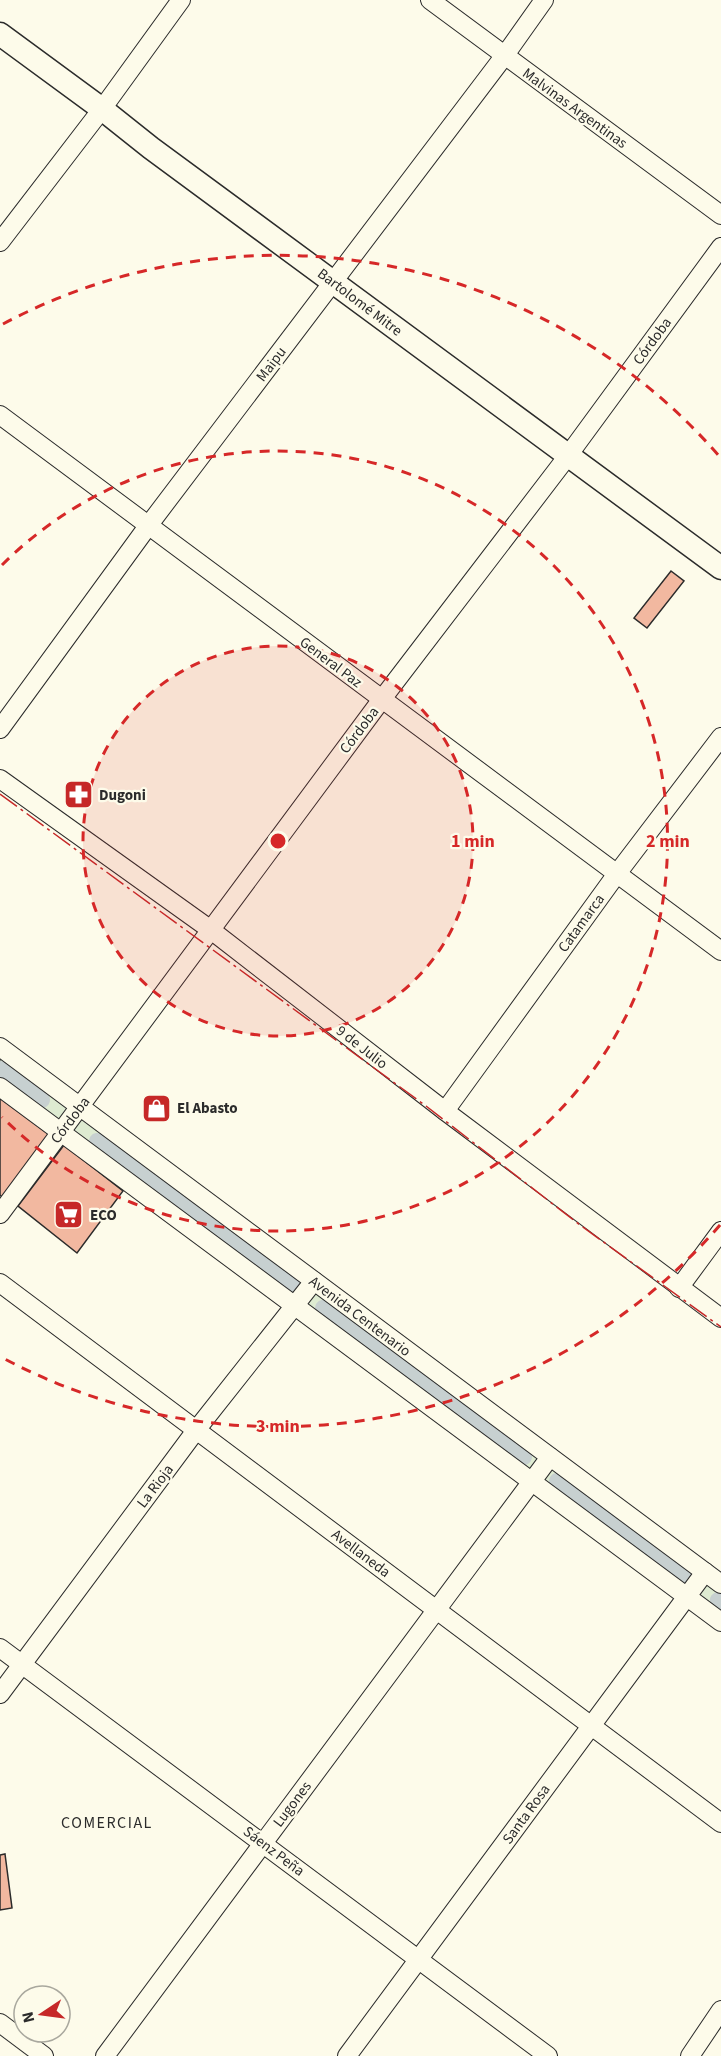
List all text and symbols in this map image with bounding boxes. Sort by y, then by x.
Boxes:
street label: Malvinas Argentinas [518,63,631,154]
street label: Bartolomé Mitre [313,263,407,341]
street label: Córdoba [628,313,677,369]
street label: Maipu [251,343,291,386]
street label: General Paz [295,632,366,693]
street label: Córdoba [335,702,384,758]
pharmacy icon: Dugoni [62,779,94,811]
place label: Dugoni [99,785,146,806]
text: 1 min [451,829,495,854]
text: 2 min [646,829,690,854]
centre of rings [268,831,288,851]
street label: Catamarca [553,890,610,957]
street label: 9 de Julio [332,1021,392,1074]
street label: Córdoba [46,1092,95,1148]
shop icon: El Abasto [140,1092,172,1124]
place label: El Abasto [177,1098,238,1119]
supermarket icon: ECO [53,1199,85,1231]
place label: ECO [90,1205,117,1226]
street label: Avenida Centenario [304,1271,415,1362]
text: 3 min [256,1414,300,1439]
street label: La Rioja [132,1460,179,1512]
street label: Avellaneda [327,1524,395,1583]
street label: Lugones [268,1777,317,1832]
street label: Santa Rosa [498,1780,555,1849]
district label: COMERCIAL [61,1812,153,1834]
street label: Sáenz Peña [239,1821,309,1881]
north arrow [12,1984,72,2044]
text: N [16,2009,40,2025]

